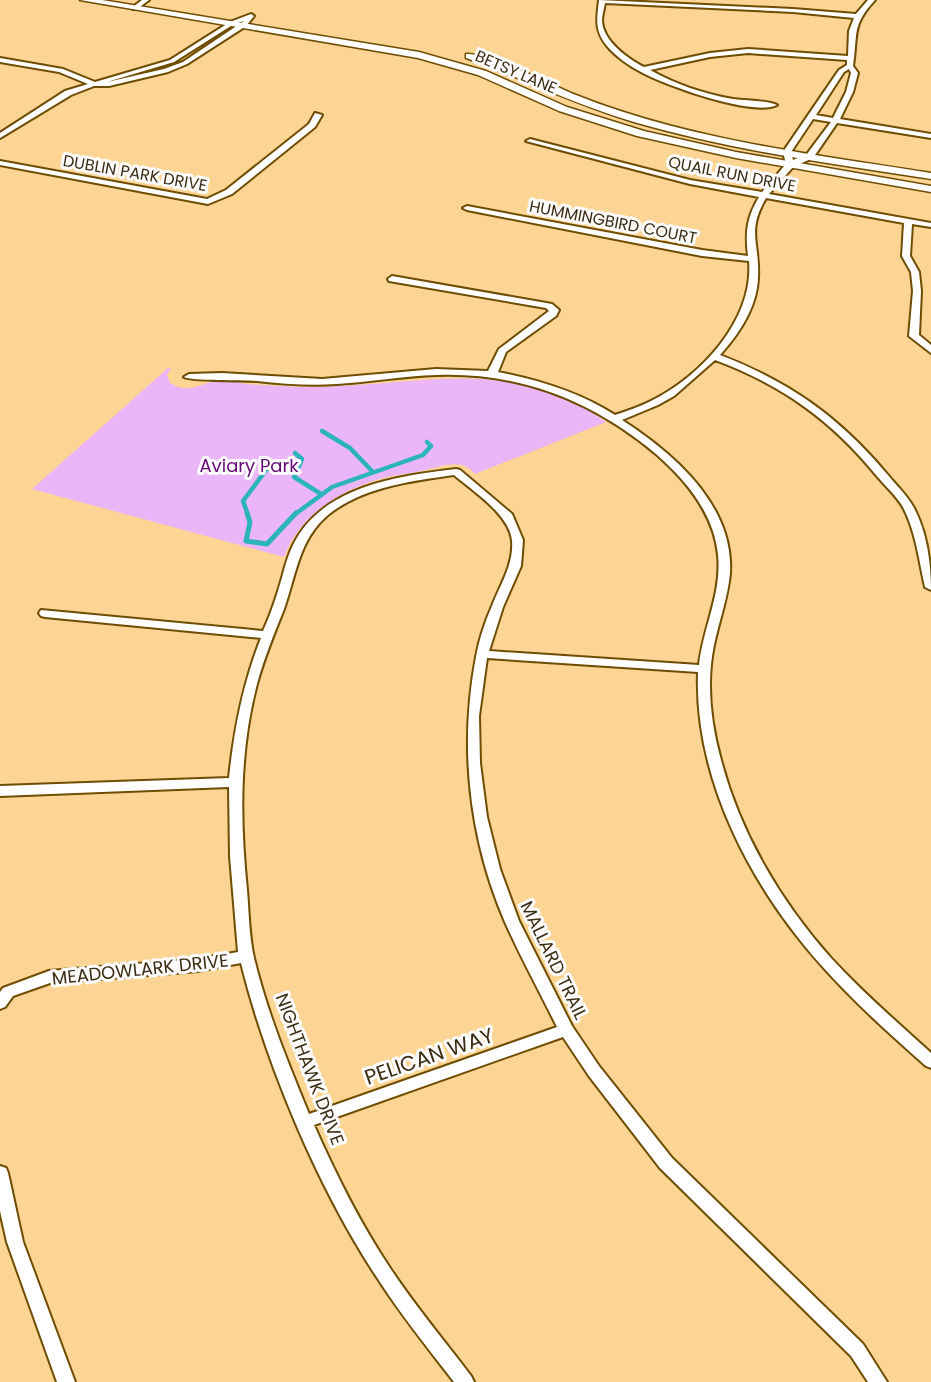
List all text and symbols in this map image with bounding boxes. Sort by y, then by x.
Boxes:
street label: BETSY LANE [472,44,560,100]
street label: DUBLIN PARK DRIVE [61,149,209,197]
street label: QUAIL RUN DRIVE [666,150,798,198]
street label: HUMMINGBIRD COURT [527,194,699,250]
park label: Aviary Park [199,453,299,478]
street label: MALLARD TRAIL [515,897,594,1024]
street label: MEADOWLARK DRIVE [51,947,229,991]
street label: NIGHTHAWK DRIVE [270,990,350,1148]
street label: PELICAN WAY [361,1020,497,1092]

